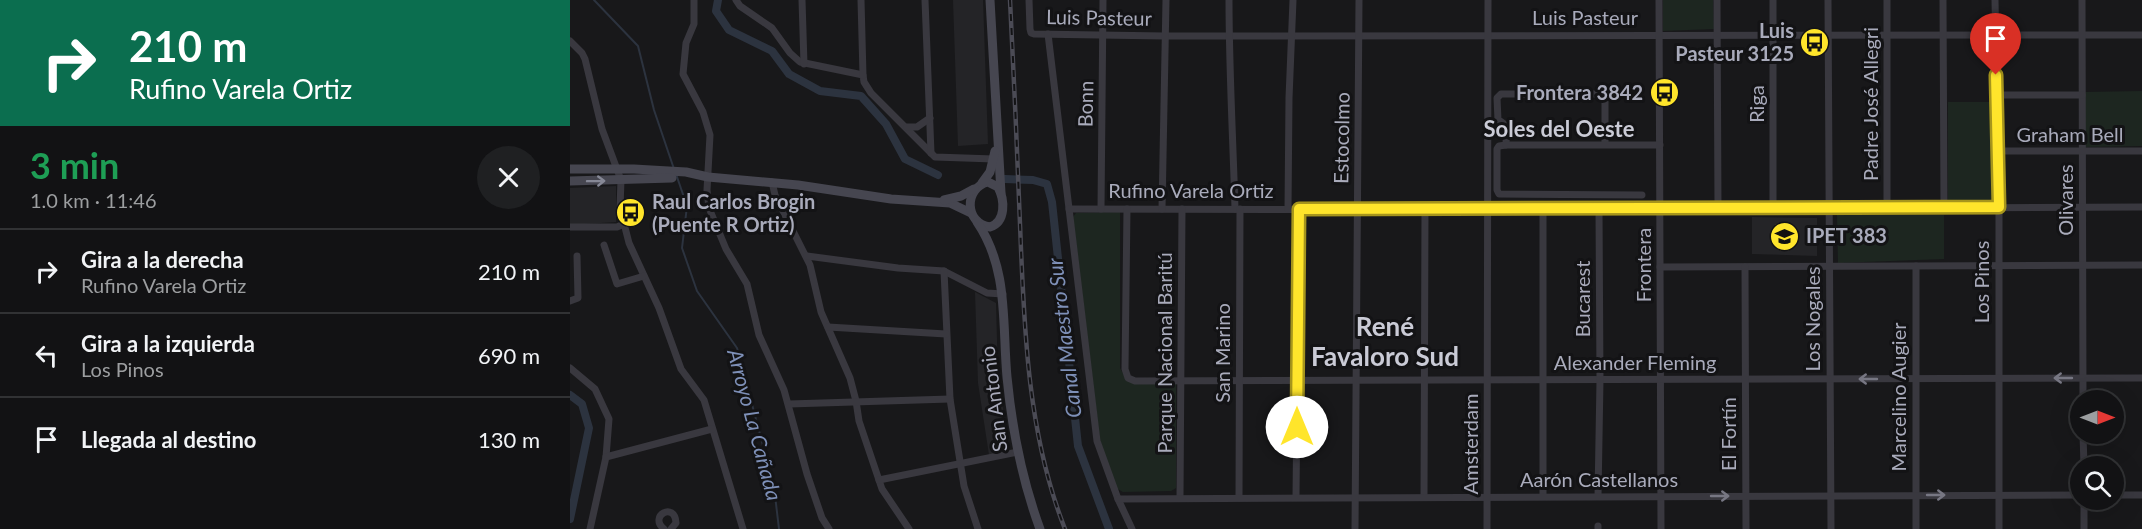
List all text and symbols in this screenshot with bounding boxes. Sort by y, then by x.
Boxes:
street label: Luis Pasteur [1046,4,1153,30]
street label: Luis Pasteur [1532,5,1639,29]
pin [1970,13,2021,75]
place label: Luis Pasteur 3125 [1675,18,1794,65]
text: 210 m [129,21,247,71]
icon: arrive [1979,22,2012,55]
icon: right [30,24,108,102]
bus stop icon: Luis Pasteur 3125 [1799,26,1831,58]
street label: Padre José Allegri [1858,27,1882,181]
text: Rufino Varela Ortiz [129,72,352,105]
bus stop icon: Frontera 3842 [1648,77,1680,109]
place label: Frontera 3842 [1516,80,1643,104]
street label: Bonn [1073,81,1097,127]
street label: Riga [1744,85,1768,123]
street label: Estocolmo [1328,92,1354,184]
district label: Soles del Oeste [1484,115,1635,142]
street label: Graham Bell [2017,122,2123,146]
text: 3 min [30,143,119,187]
button: close [477,146,540,209]
street label: Olivares [2053,164,2077,236]
one-way arrow [585,175,605,186]
street label: Rufino Varela Ortiz [1108,178,1274,202]
text: 1.0 km · 11:46 [30,188,157,212]
place label: Raul Carlos Brogin (Puente R Ortiz) [652,189,815,236]
bus stop icon: Raul Carlos Brogin (Puente R Ortiz) [615,197,647,229]
school or university icon: IPET 383 [1769,220,1801,252]
place label: IPET 383 [1806,223,1887,247]
street label: Frontera [1631,228,1655,302]
street label: Los Pinos [1969,241,1993,323]
text: Gira a la derecha [81,246,244,273]
street label: Parque Nacional Baritú [1152,252,1176,454]
icon: right [30,255,63,288]
water label: Canal Maestro Sur [1041,256,1086,420]
text: 210 m [478,258,540,285]
street label: Bucarest [1570,261,1594,337]
street label: Los Nogales [1800,266,1824,372]
text: Rufino Varela Ortiz [81,273,246,297]
street label: San Marino [1210,303,1234,403]
district label: René Favaloro Sud [1311,310,1459,372]
street label: Marcelino Augier [1886,322,1910,471]
text: Gira a la izquierda [81,330,255,357]
icon: left [30,339,63,372]
text: 690 m [478,342,540,369]
water label: Arroyo La Cañada [723,345,788,503]
street label: San Antonio [975,345,1011,453]
street label: Alexander Fleming [1554,350,1716,374]
text: Los Pinos [81,357,164,381]
one-way arrow [2053,372,2073,384]
one-way arrow [1858,373,1878,385]
north arrow [2070,390,2124,444]
map controls [2070,390,2124,510]
street label: Amsterdam [1458,394,1482,494]
position arrow [1265,395,1329,459]
street label: El Fortín [1716,397,1740,471]
icon: arrive [30,423,63,456]
text: Llegada al destino [81,426,257,453]
text: 130 m [478,426,540,453]
button: search [2070,456,2124,510]
street label: Aarón Castellanos [1520,467,1678,491]
one-way arrow [1925,489,1945,501]
one-way arrow [1709,490,1729,502]

